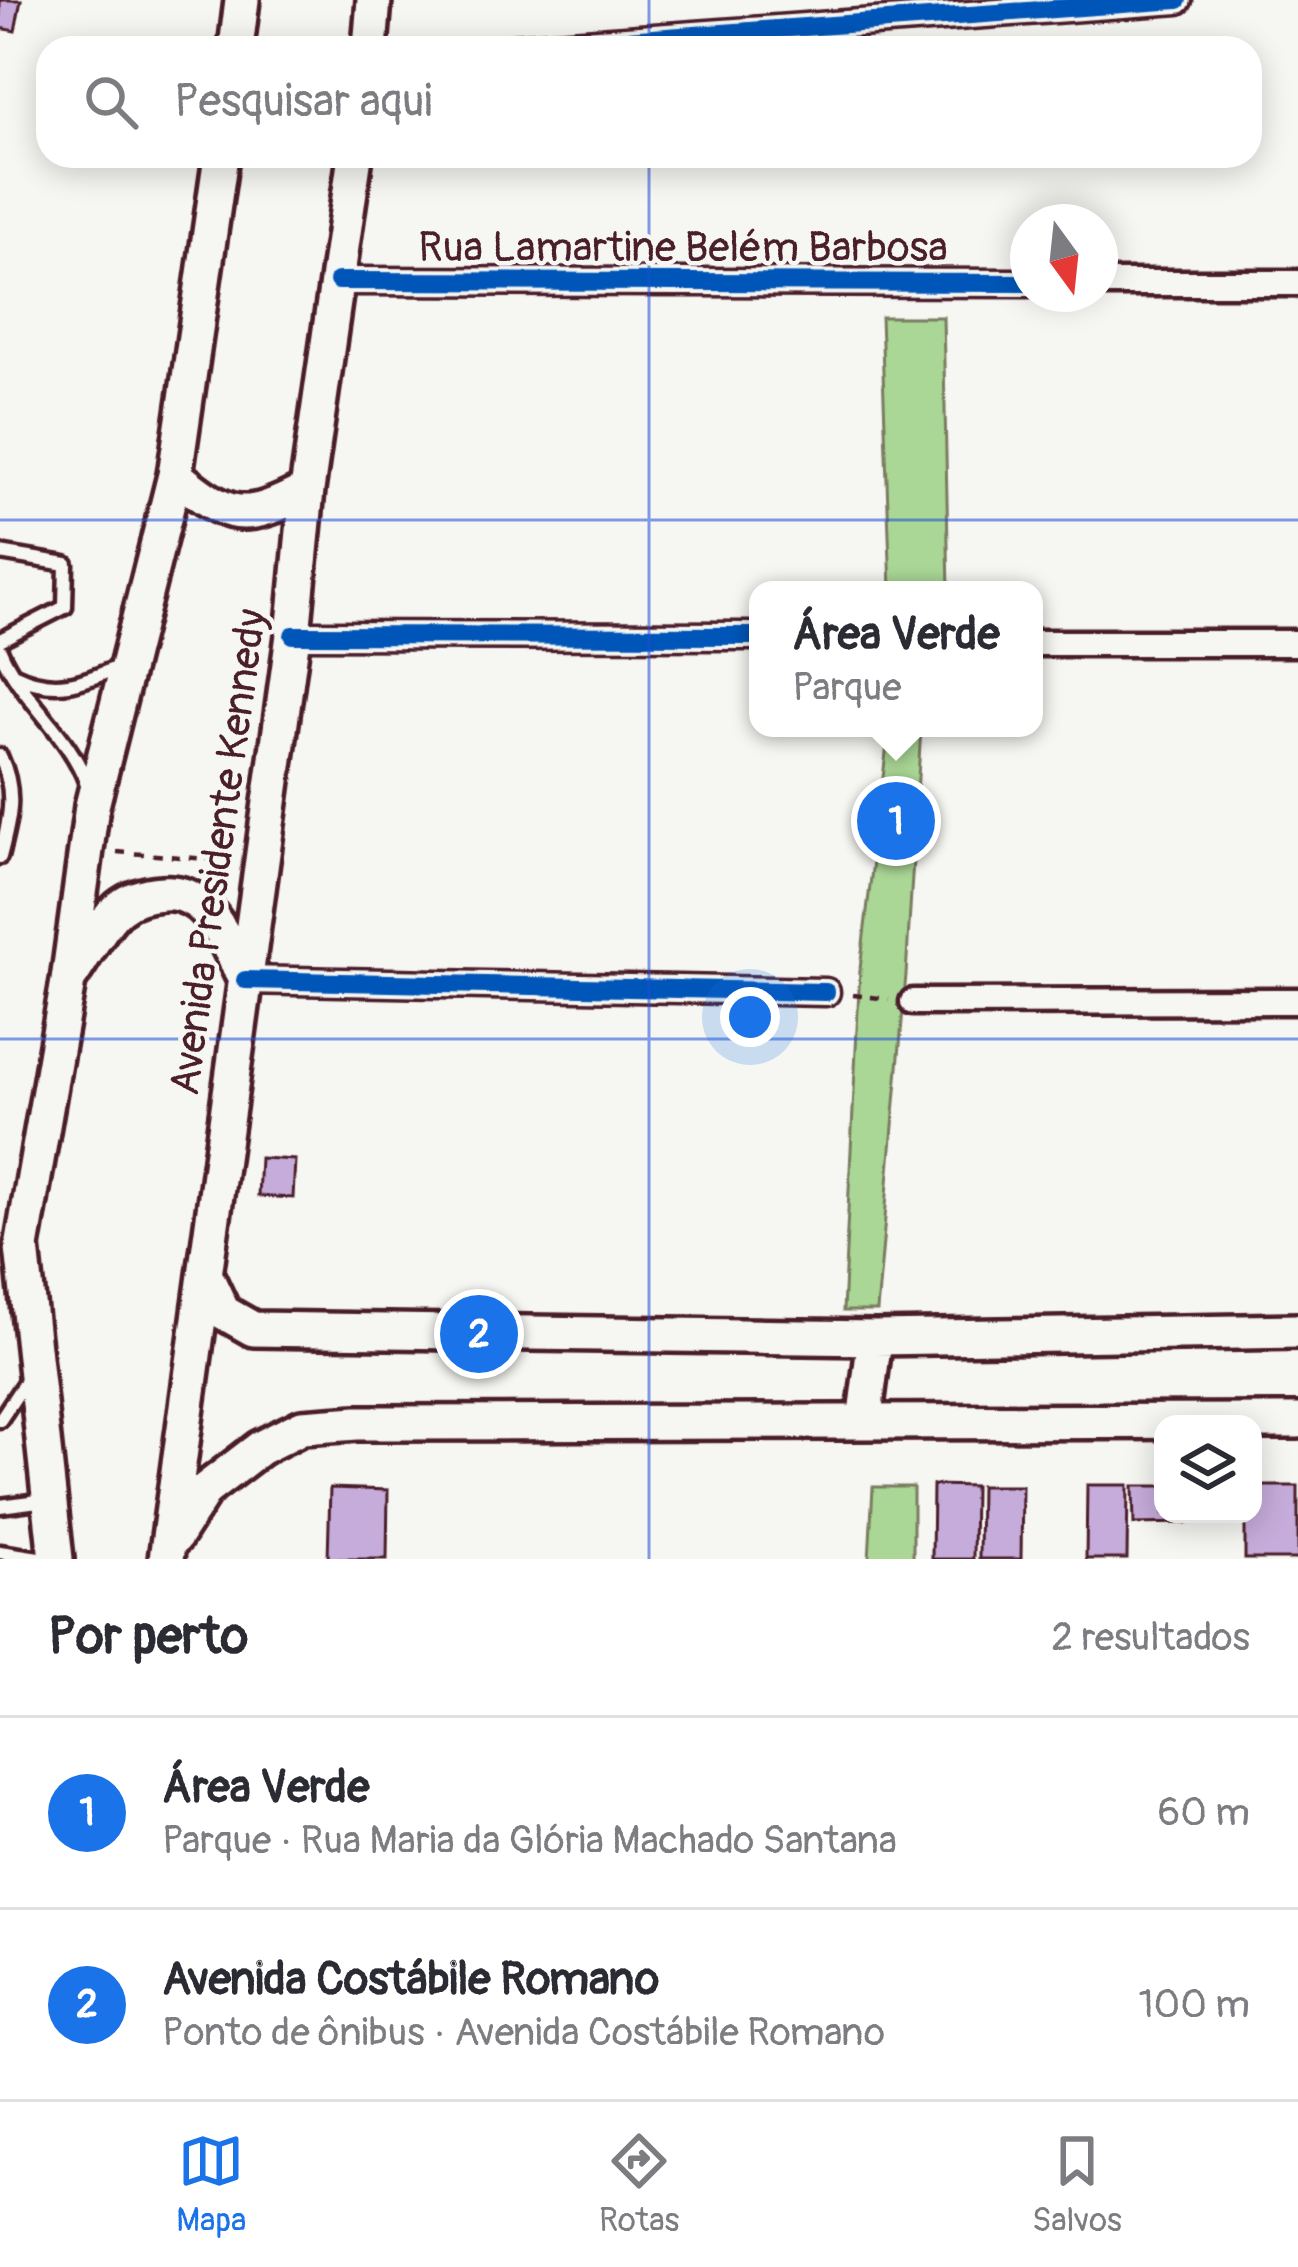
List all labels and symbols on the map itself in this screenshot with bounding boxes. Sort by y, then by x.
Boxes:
north arrow [1010,204,1118,312]
street label: Rua Lamartine Belém Barbosa [418,222,948,274]
street label: Avenida Presidente Kennedy [159,606,279,1099]
pin: 1 [857,776,935,866]
your location [720,987,780,1047]
pin: 2 [440,1289,518,1379]

